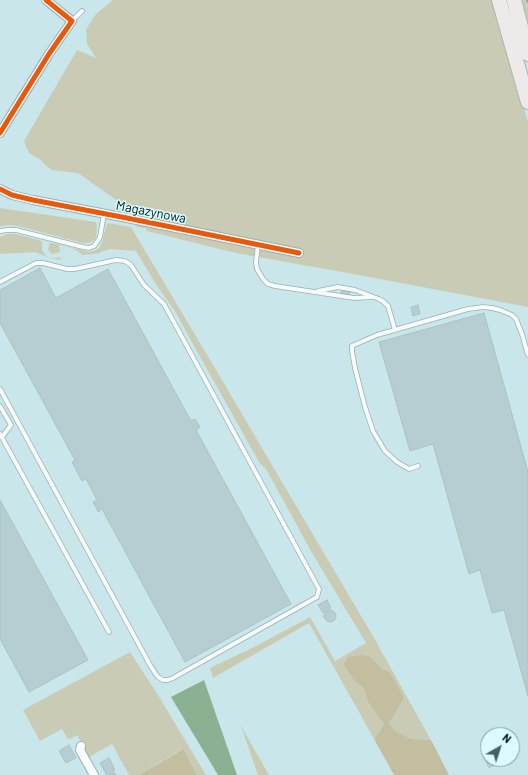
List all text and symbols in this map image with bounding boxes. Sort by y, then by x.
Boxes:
street label: Magazynowa [115,198,187,226]
north arrow [480,727,520,767]
text: N [500,731,514,745]

